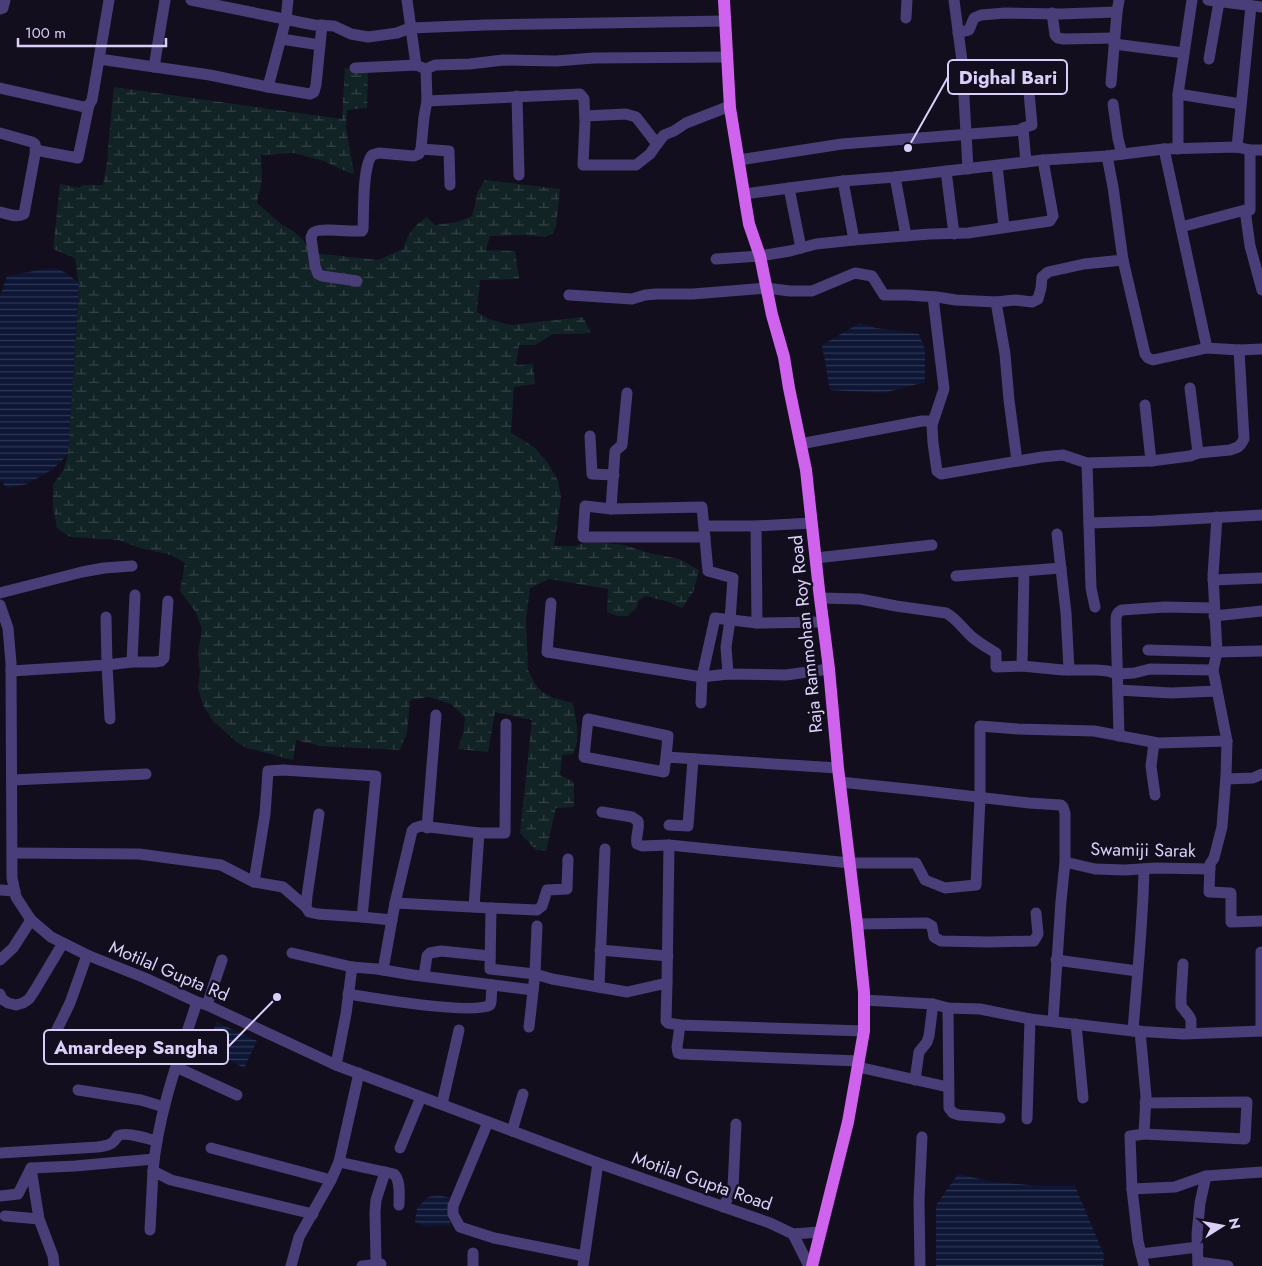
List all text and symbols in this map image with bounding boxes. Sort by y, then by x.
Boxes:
scale bar [18,15,165,47]
text: 100 m [25,22,66,44]
callout: Dighal Bari [948,60,1067,94]
text: Dighal Bari [959,64,1057,91]
street label: Raja Rammohan Roy Road [783,534,829,734]
street label: Swamiji Sarak [1090,836,1196,864]
street label: Motilal Gupta Rd [105,934,233,1008]
callout: Amardeep Sangha [44,1030,228,1064]
text: Amardeep Sangha [53,1034,218,1061]
street label: Motilal Gupta Road [628,1145,776,1217]
north arrow [1197,1201,1247,1251]
text: N [1224,1216,1246,1231]

